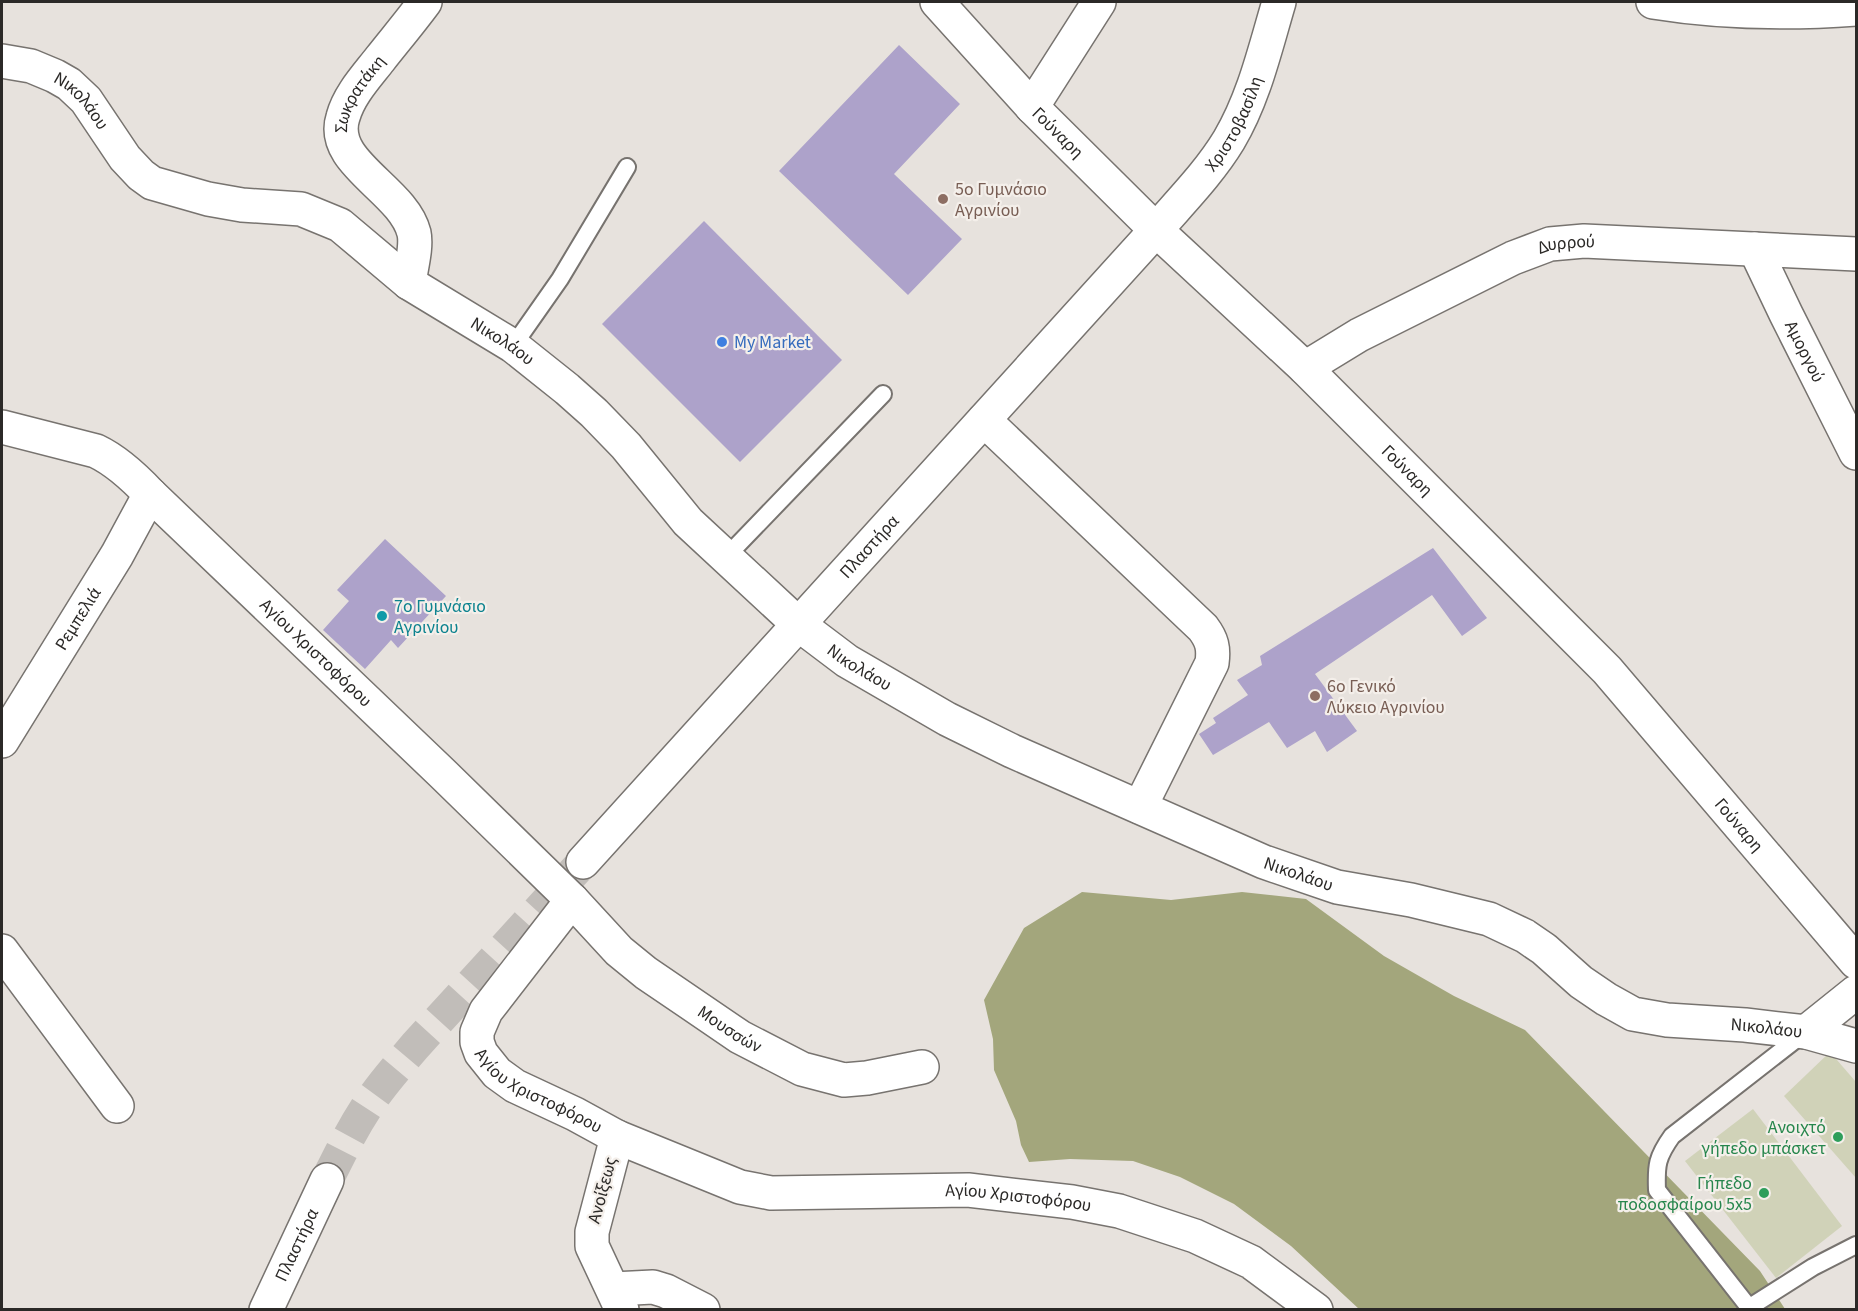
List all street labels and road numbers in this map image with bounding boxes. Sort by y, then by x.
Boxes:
street label: Σωκρατάκη [329,50,392,133]
street label: Νικολάου [49,66,114,135]
street label: Χριστοβασίλη [1199,73,1269,177]
street label: Γούναρη [1026,102,1089,164]
street label: Δυρρού [1533,229,1596,261]
street label: Νικολάου [466,311,540,371]
street label: Αμοργού [1778,316,1831,387]
street label: Γούναρη [1375,439,1438,502]
street label: Πλαστήρα [834,509,905,584]
street label: Ρεμπελιά [49,582,107,655]
street label: Αγίου Χριστοφόρου [254,593,377,713]
street label: Νικολάου [821,638,896,697]
street label: Γούναρη [1708,793,1769,858]
street label: Νικολάου [1260,851,1336,898]
street label: Μουσσών [692,1000,766,1059]
street label: Νικολάου [1730,1012,1804,1044]
street label: Αγίου Χριστοφόρου [469,1043,607,1140]
street label: Ανοίξεως [582,1154,623,1226]
street label: Αγίου Χριστοφόρου [945,1178,1094,1218]
street label: Πλαστήρα [269,1204,325,1286]

